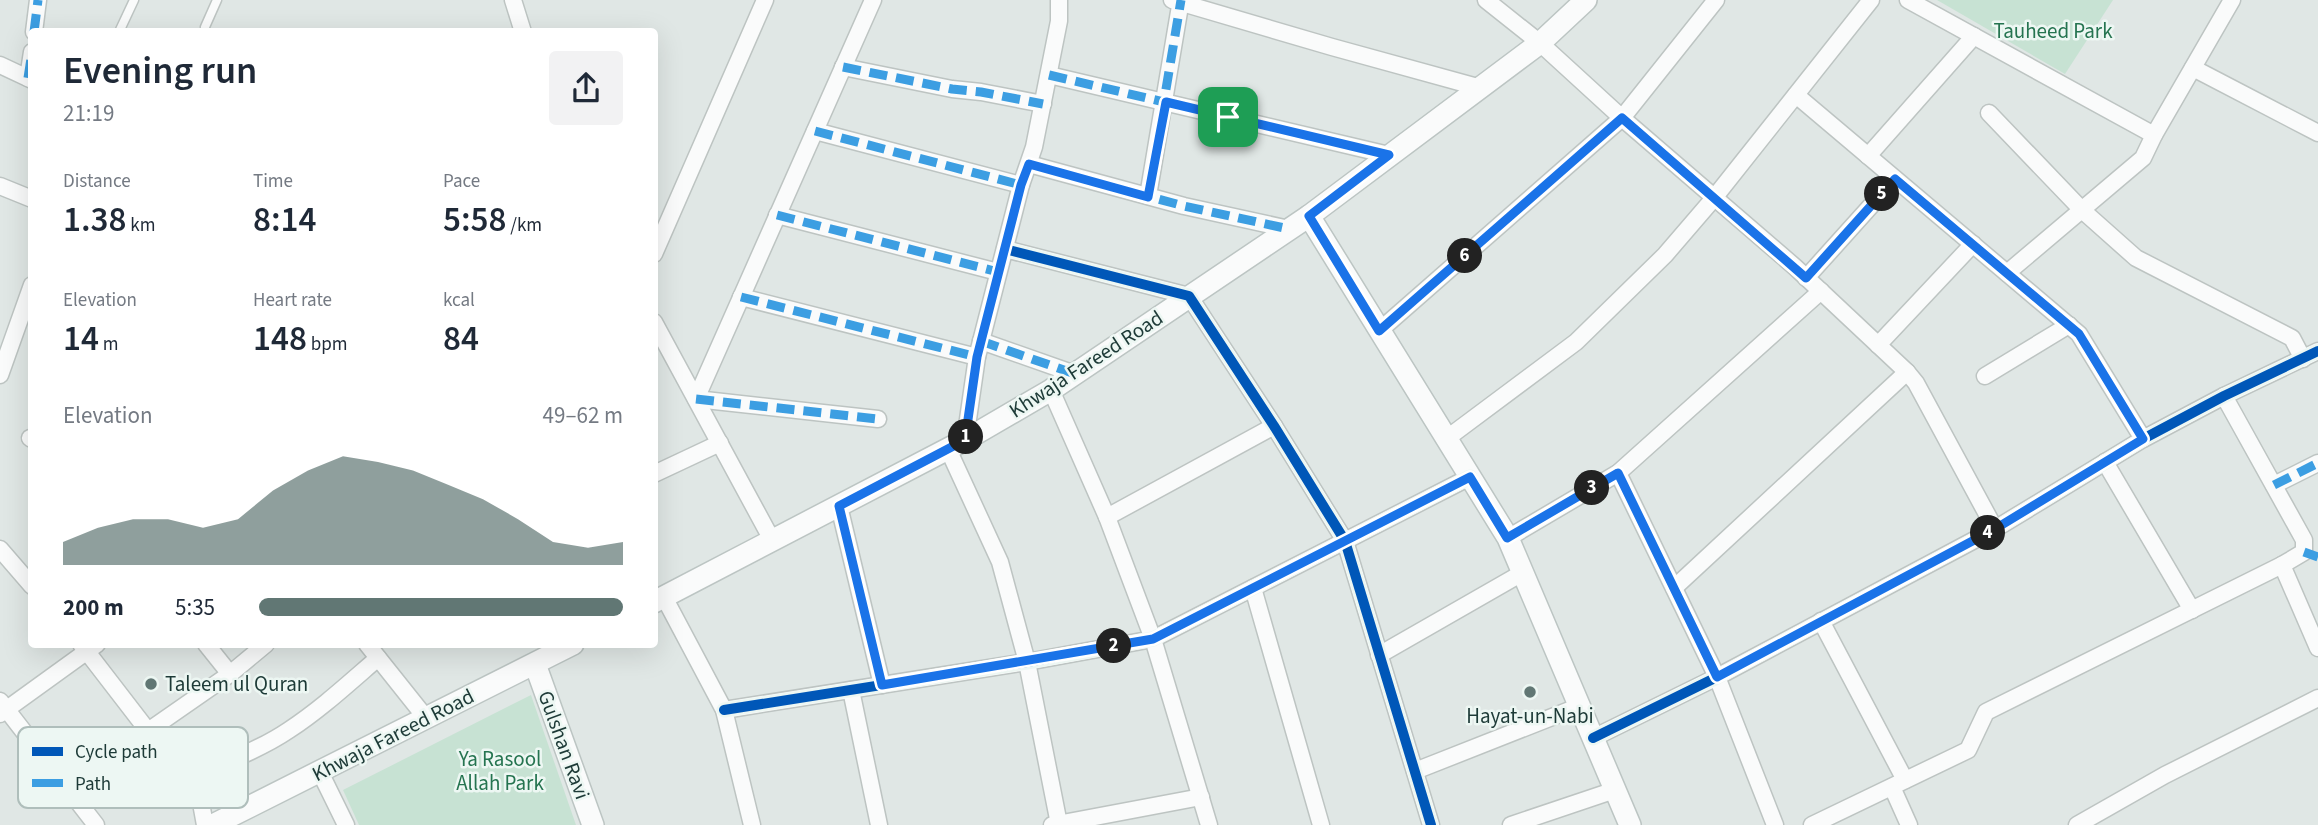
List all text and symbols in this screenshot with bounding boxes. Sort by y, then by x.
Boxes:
park label: Tauheed Park [1993,16,2113,46]
text: Evening run [63,44,257,98]
button: share [549,51,623,125]
pin [1198,87,1258,147]
text: 21:19 [63,97,114,130]
icon: arrive [1209,98,1247,136]
text: Distance [63,168,131,195]
text: Time [253,168,293,195]
text: Pace [443,168,480,195]
pin: 5 [1864,176,1899,212]
text: 5 [1876,180,1887,207]
text: 1.38 [63,195,127,245]
text: 8:14 [253,195,317,245]
text: 5:58 [443,195,507,245]
text: km [127,212,155,239]
text: /km [507,212,542,239]
pin: 6 [1448,238,1482,274]
text: 6 [1459,242,1470,269]
text: Elevation [63,287,137,314]
text: Heart rate [253,287,332,314]
text: kcal [443,287,475,314]
street label: Khwaja Fareed Road [1003,303,1169,425]
text: 14 [63,314,99,364]
text: 148 [253,314,307,364]
text: 84 [443,314,479,364]
text: m [99,331,118,358]
text: bpm [307,331,347,358]
text: Elevation [63,399,153,432]
text: 49–62 m [543,399,623,432]
pin: 1 [948,420,984,454]
text: 1 [960,423,971,450]
pin: 3 [1574,470,1610,505]
text: 3 [1586,474,1597,501]
pin: 4 [1970,516,2006,550]
text: 4 [1982,519,1993,546]
text: 200 m [63,591,124,624]
text: 5:35 [175,591,215,624]
pin: 2 [1096,628,1132,664]
text: 2 [1108,632,1119,659]
place label: Taleem ul Quran [165,669,308,699]
marker: Taleem ul Quran [143,676,159,692]
street label: Khwaja Fareed Road [307,681,479,789]
marker: Hayat-un-Nabi [1522,684,1538,700]
street label: Gulshan Ravi [530,686,598,804]
place label: Hayat-un-Nabi [1466,701,1594,731]
legend [18,727,248,808]
text: Cycle path [75,739,157,766]
park label: Ya Rasool Allah Park [456,744,544,798]
text: Path [75,771,111,798]

